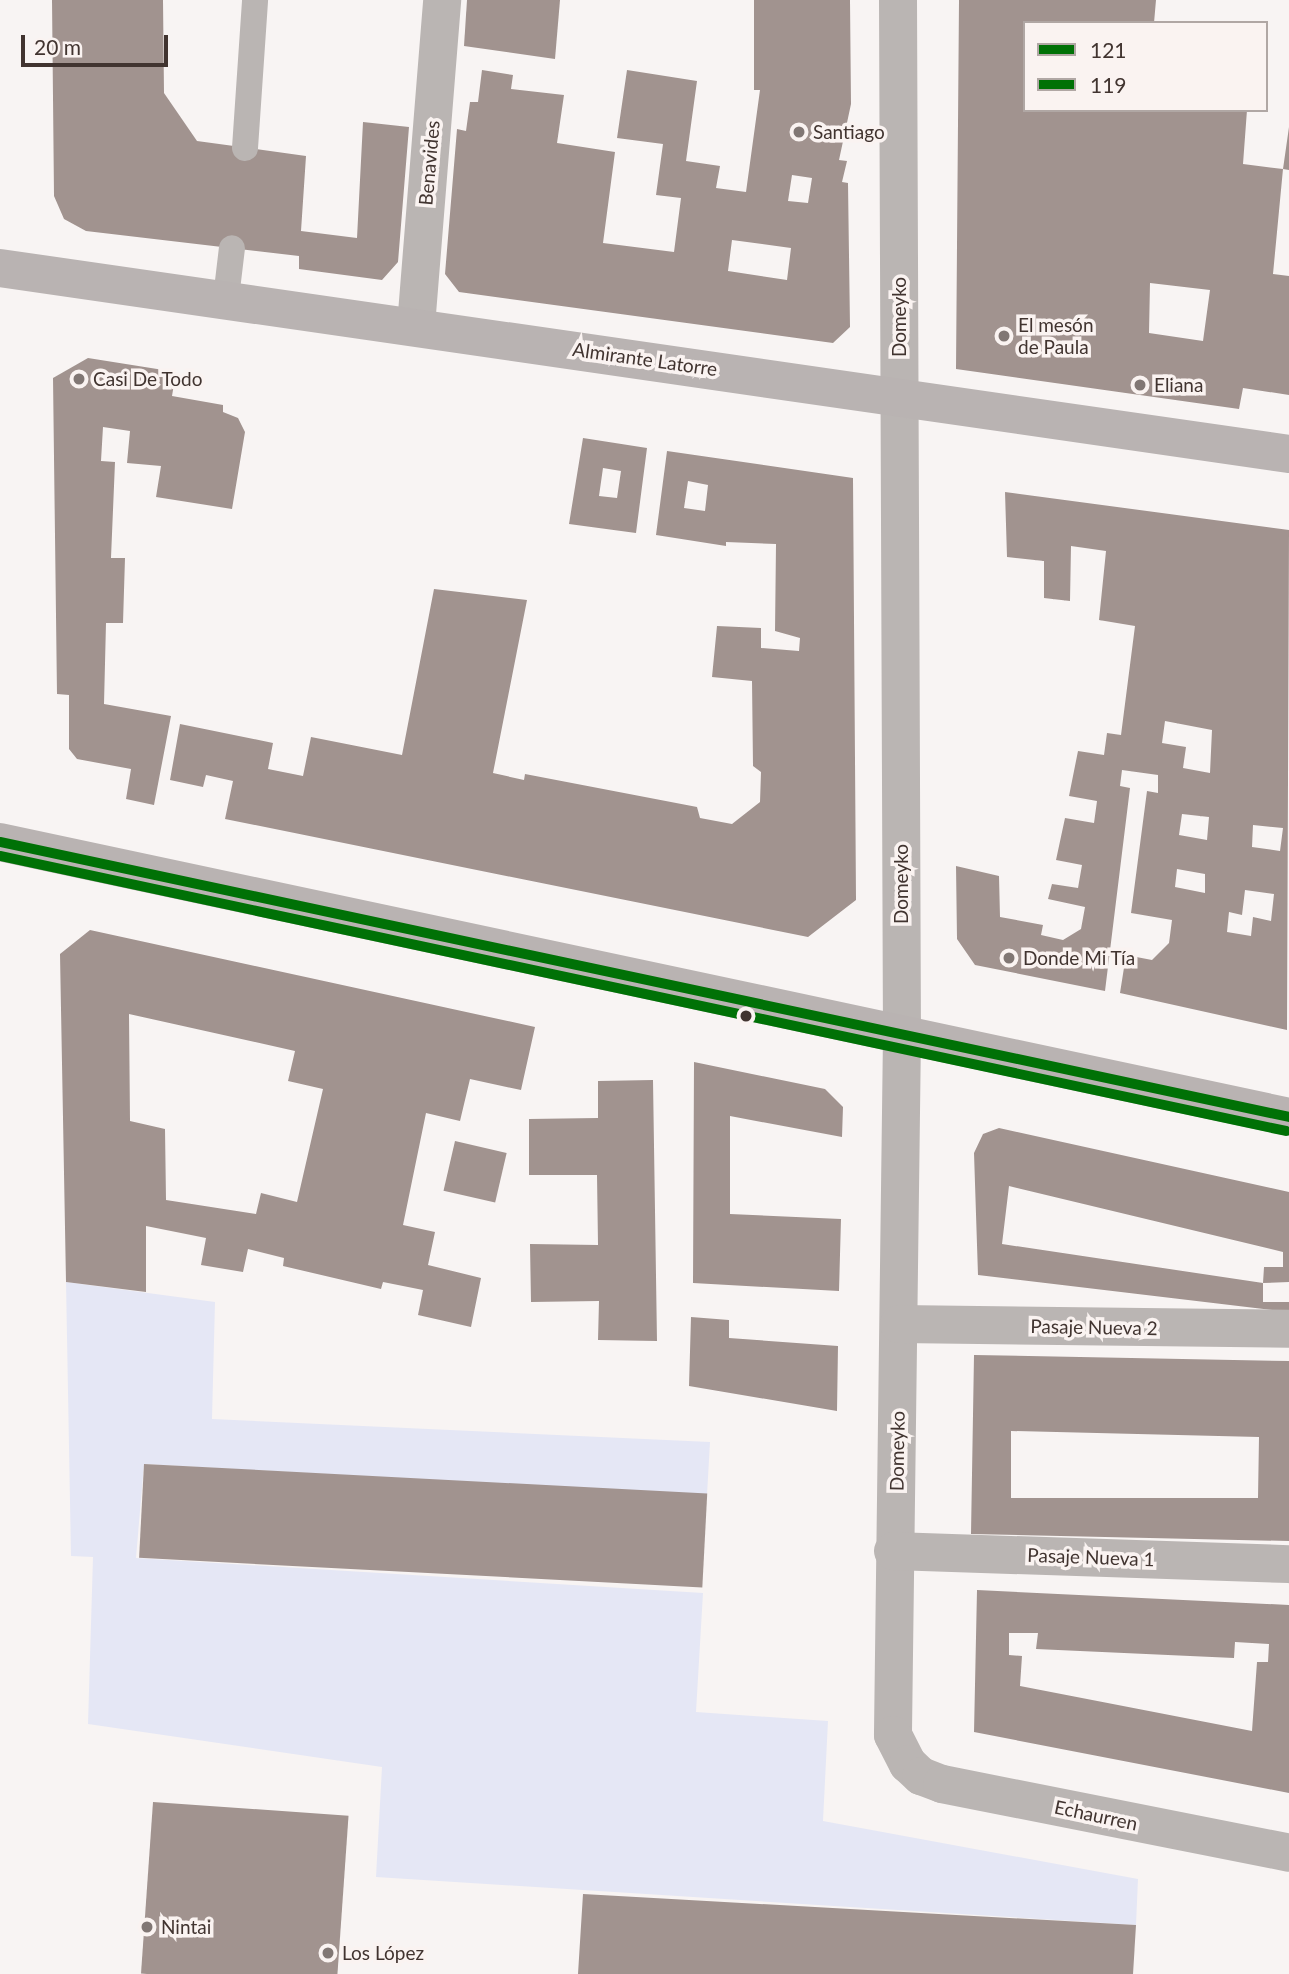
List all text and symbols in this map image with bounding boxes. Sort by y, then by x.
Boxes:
scale bar [24,21,172,65]
legend [1023,21,1268,112]
text: 20 m [34,34,81,59]
text: 121 [1090,37,1127,62]
text: 119 [1090,72,1127,97]
street label: Benavides [414,120,444,206]
place label: Santiago [813,121,885,143]
marker: Santiago [791,124,807,140]
street label: Domeyko [888,277,910,357]
place label: El mesón de Paula [1018,314,1093,358]
marker: El mesón de Paula [996,328,1012,344]
street label: Almirante Latorre [571,338,719,380]
place label: Casi De Todo [93,368,203,390]
marker: Casi De Todo [71,371,87,387]
place label: Eliana [1154,374,1203,396]
marker: Eliana [1132,377,1148,393]
street label: Domeyko [890,844,912,924]
place label: Donde Mi Tía [1023,947,1136,969]
marker: Donde Mi Tía [1001,950,1017,966]
unlabelled marker [739,1009,753,1023]
street label: Pasaje Nueva 2 [1030,1314,1158,1340]
street label: Domeyko [885,1411,909,1491]
street label: Pasaje Nueva 1 [1027,1543,1155,1571]
street label: Echaurren [1052,1795,1140,1835]
place label: Nintai [161,1916,211,1938]
marker: Nintai [139,1919,155,1935]
place label: Los López [342,1942,424,1964]
marker: Los López [320,1945,336,1961]

